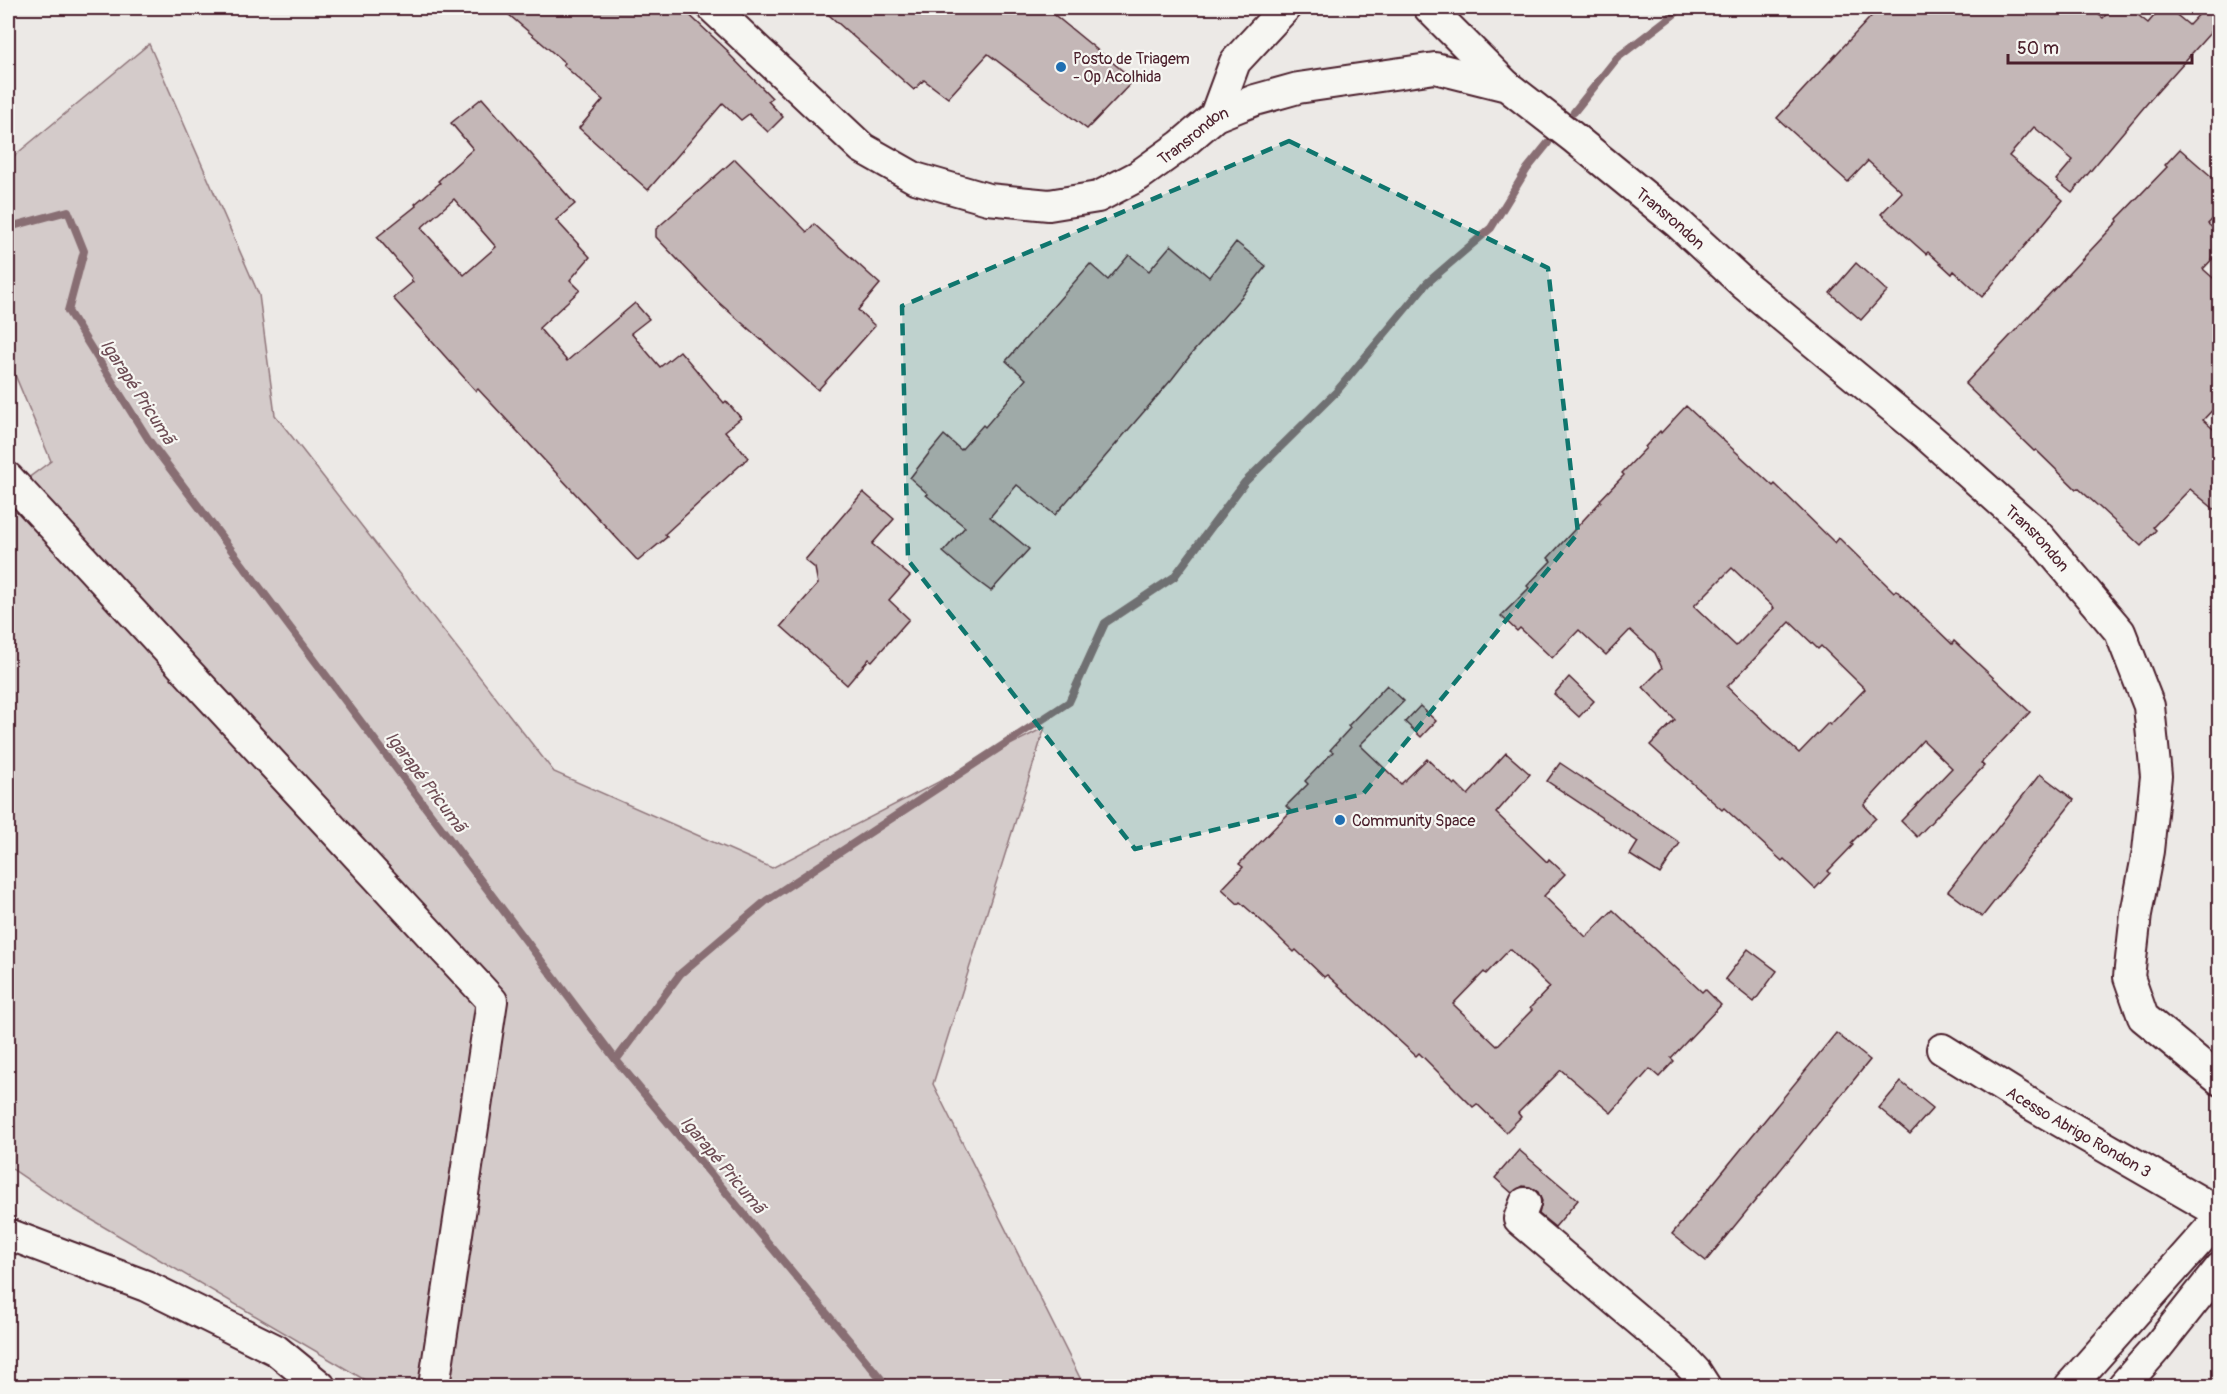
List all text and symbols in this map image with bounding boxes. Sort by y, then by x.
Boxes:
scale bar [2008,27,2192,65]
text: 50 m [2017,37,2059,60]
place label: Posto de Triagem - Op Acolhida [1073,49,1190,87]
marker: Posto de Triagem - Op Acolhida [1054,60,1068,74]
street label: Transrondon [1154,103,1231,170]
street label: Transrondon [1631,184,1709,254]
water label: Igarapé Pricumã [95,335,181,451]
street label: Transrondon [2000,501,2073,576]
water label: Igarapé Pricumã [380,727,472,839]
place label: Community Space [1352,811,1476,831]
marker: Community Space [1333,813,1347,827]
street label: Acesso Abrigo Rondon 3 [2002,1083,2154,1182]
water label: Igarapé Pricumã [675,1111,772,1221]

